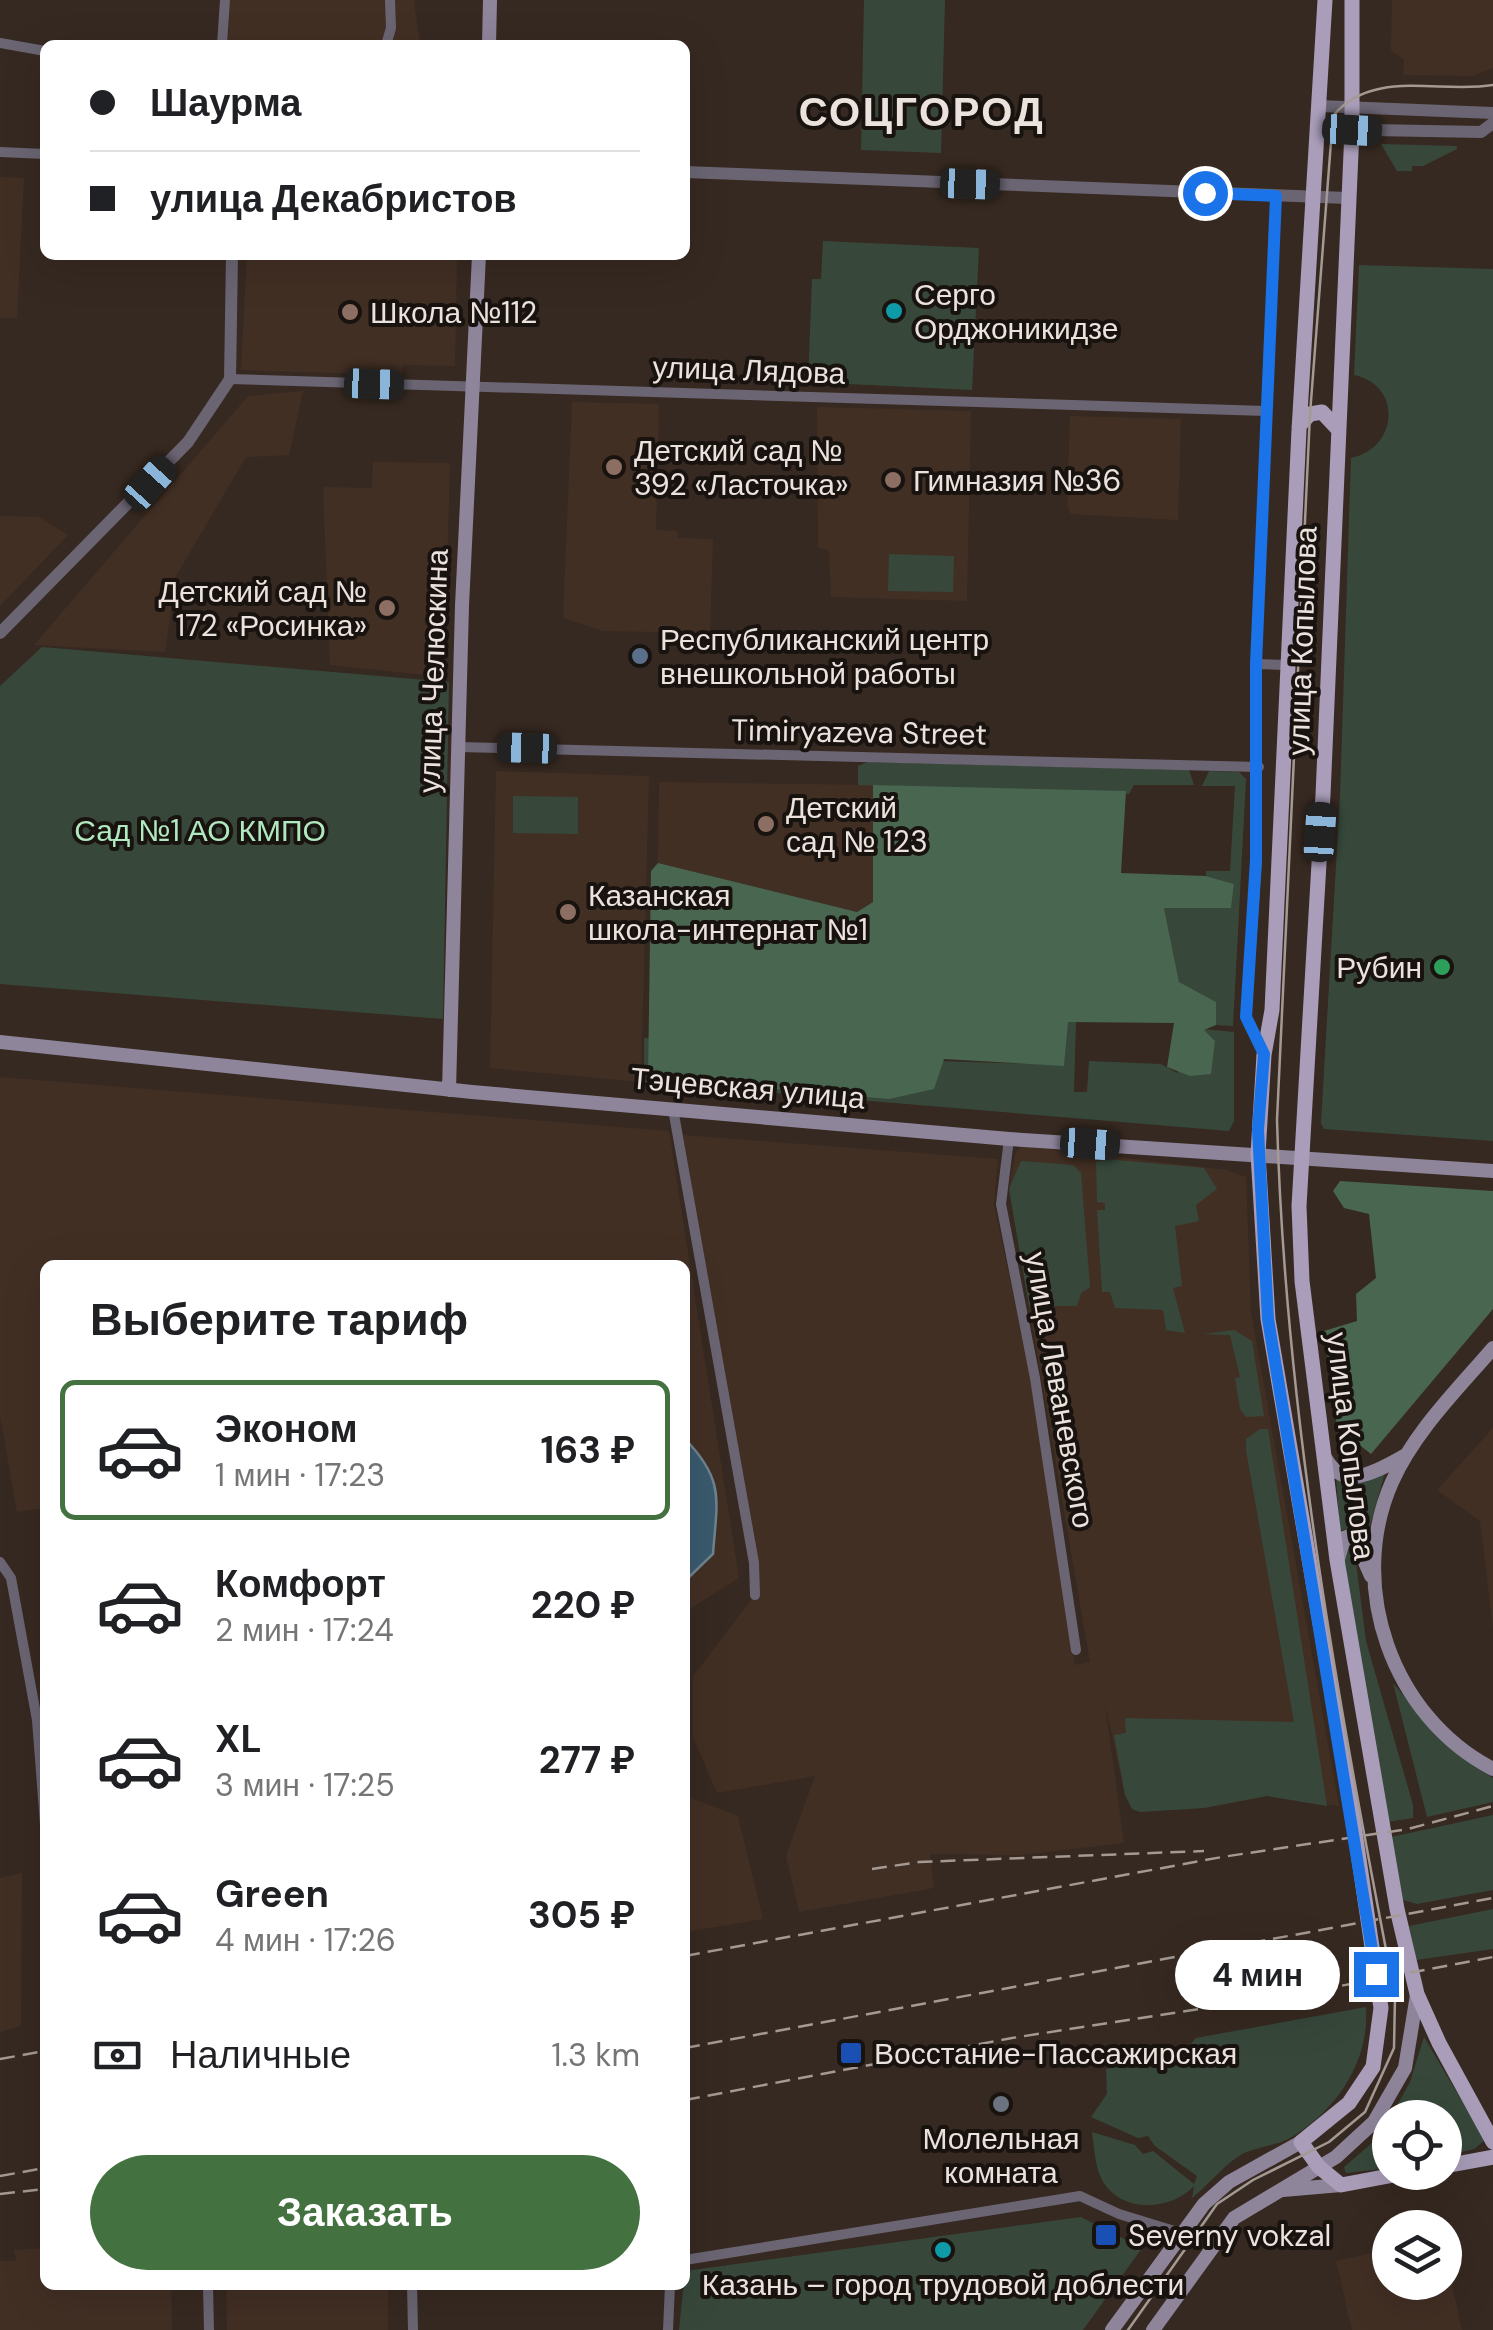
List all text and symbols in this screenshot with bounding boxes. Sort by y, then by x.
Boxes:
text: Шаурма [150,78,301,128]
district label: СОЦГОРОД [799,86,1045,138]
car [1321,113,1383,147]
car [939,168,1001,200]
route start [1183,171,1228,216]
text: улица Декабристов [150,174,517,224]
place label: Серго Орджоникидзе [914,275,1118,348]
place label: Школа №112 [370,293,537,332]
marker: Серго Орджоникидзе [883,300,905,322]
marker: Школа №112 [339,301,361,323]
street label: улица Лядова [652,347,846,393]
car [343,368,405,400]
place label: Детский сад № 392 «Ласточка» [634,431,848,504]
car [119,451,181,515]
marker: Детский сад № 392 «Ласточка» [603,456,625,478]
place label: Гимназия №36 [913,461,1121,500]
marker: Гимназия №36 [882,469,904,491]
street label: улица Копылова [1279,525,1325,756]
street label: улица Челюскина [409,548,457,794]
place label: Детский сад № 172 «Росинка» [159,572,367,645]
marker: Детский сад № 172 «Росинка» [376,597,398,619]
place label: Республиканский центр внешкольной работы [660,620,989,693]
marker: Республиканский центр внешкольной работы [629,645,651,667]
street label: Timiryazeva Street [731,710,987,754]
car [496,732,558,764]
place label: Детский сад № 123 [786,788,928,861]
car [1303,801,1337,863]
park label: Сад №1 АО КМПО [74,811,326,850]
marker: Детский сад № 123 [755,813,777,835]
place label: Казанская школа-интернат №1 [588,876,868,949]
marker: Казанская школа-интернат №1 [557,901,579,923]
place label: Рубин [1336,948,1422,987]
marker: Рубин [1431,956,1453,978]
street label: Тэцевская улица [629,1058,867,1118]
car [1059,1127,1121,1161]
street label: улица Леваневского [1016,1249,1104,1531]
text: Выберите тариф [90,1290,468,1349]
street label: улица Копылова [1318,1330,1384,1562]
text: Эконом [215,1404,358,1454]
icon: car [95,1405,185,1495]
text: 163 ₽ [540,1425,635,1475]
text: 1 мин · 17:23 [215,1454,385,1496]
text: Комфорт [215,1559,386,1609]
icon: car [95,1560,185,1650]
text: 220 ₽ [531,1580,635,1630]
text: 2 мин · 17:24 [215,1609,394,1651]
text: XL [215,1714,262,1764]
icon: car [95,1715,185,1805]
text: 277 ₽ [539,1735,635,1785]
text: 3 мин · 17:25 [215,1764,395,1806]
text: Green [215,1869,329,1919]
icon: car [95,1870,185,1960]
text: 305 ₽ [528,1890,635,1940]
text: 4 мин · 17:26 [215,1919,396,1961]
callout: 4 мин [1176,1939,1341,2009]
route end [1354,1952,1399,1997]
text: 4 мин [1212,1954,1303,1996]
icon: cash [90,2028,145,2083]
text: Наличные [170,2030,351,2080]
text: 1.3 km [552,2034,640,2076]
place label: Восстание-Пассажирская [874,2034,1237,2073]
marker: Восстание-Пассажирская [838,2040,864,2066]
marker: Молельная комната [990,2093,1012,2115]
map controls [1372,2100,1462,2300]
button: locate [1372,2100,1462,2190]
place label: Молельная комната [922,2119,1080,2192]
button: Заказать [90,2155,640,2270]
button: layers [1372,2210,1462,2300]
place label: Severny vokzal [1128,2216,1331,2255]
marker: Severny vokzal [1093,2222,1119,2248]
marker: Казань – город трудовой доблести [932,2239,954,2261]
place label: Казань – город трудовой доблести [702,2265,1184,2304]

